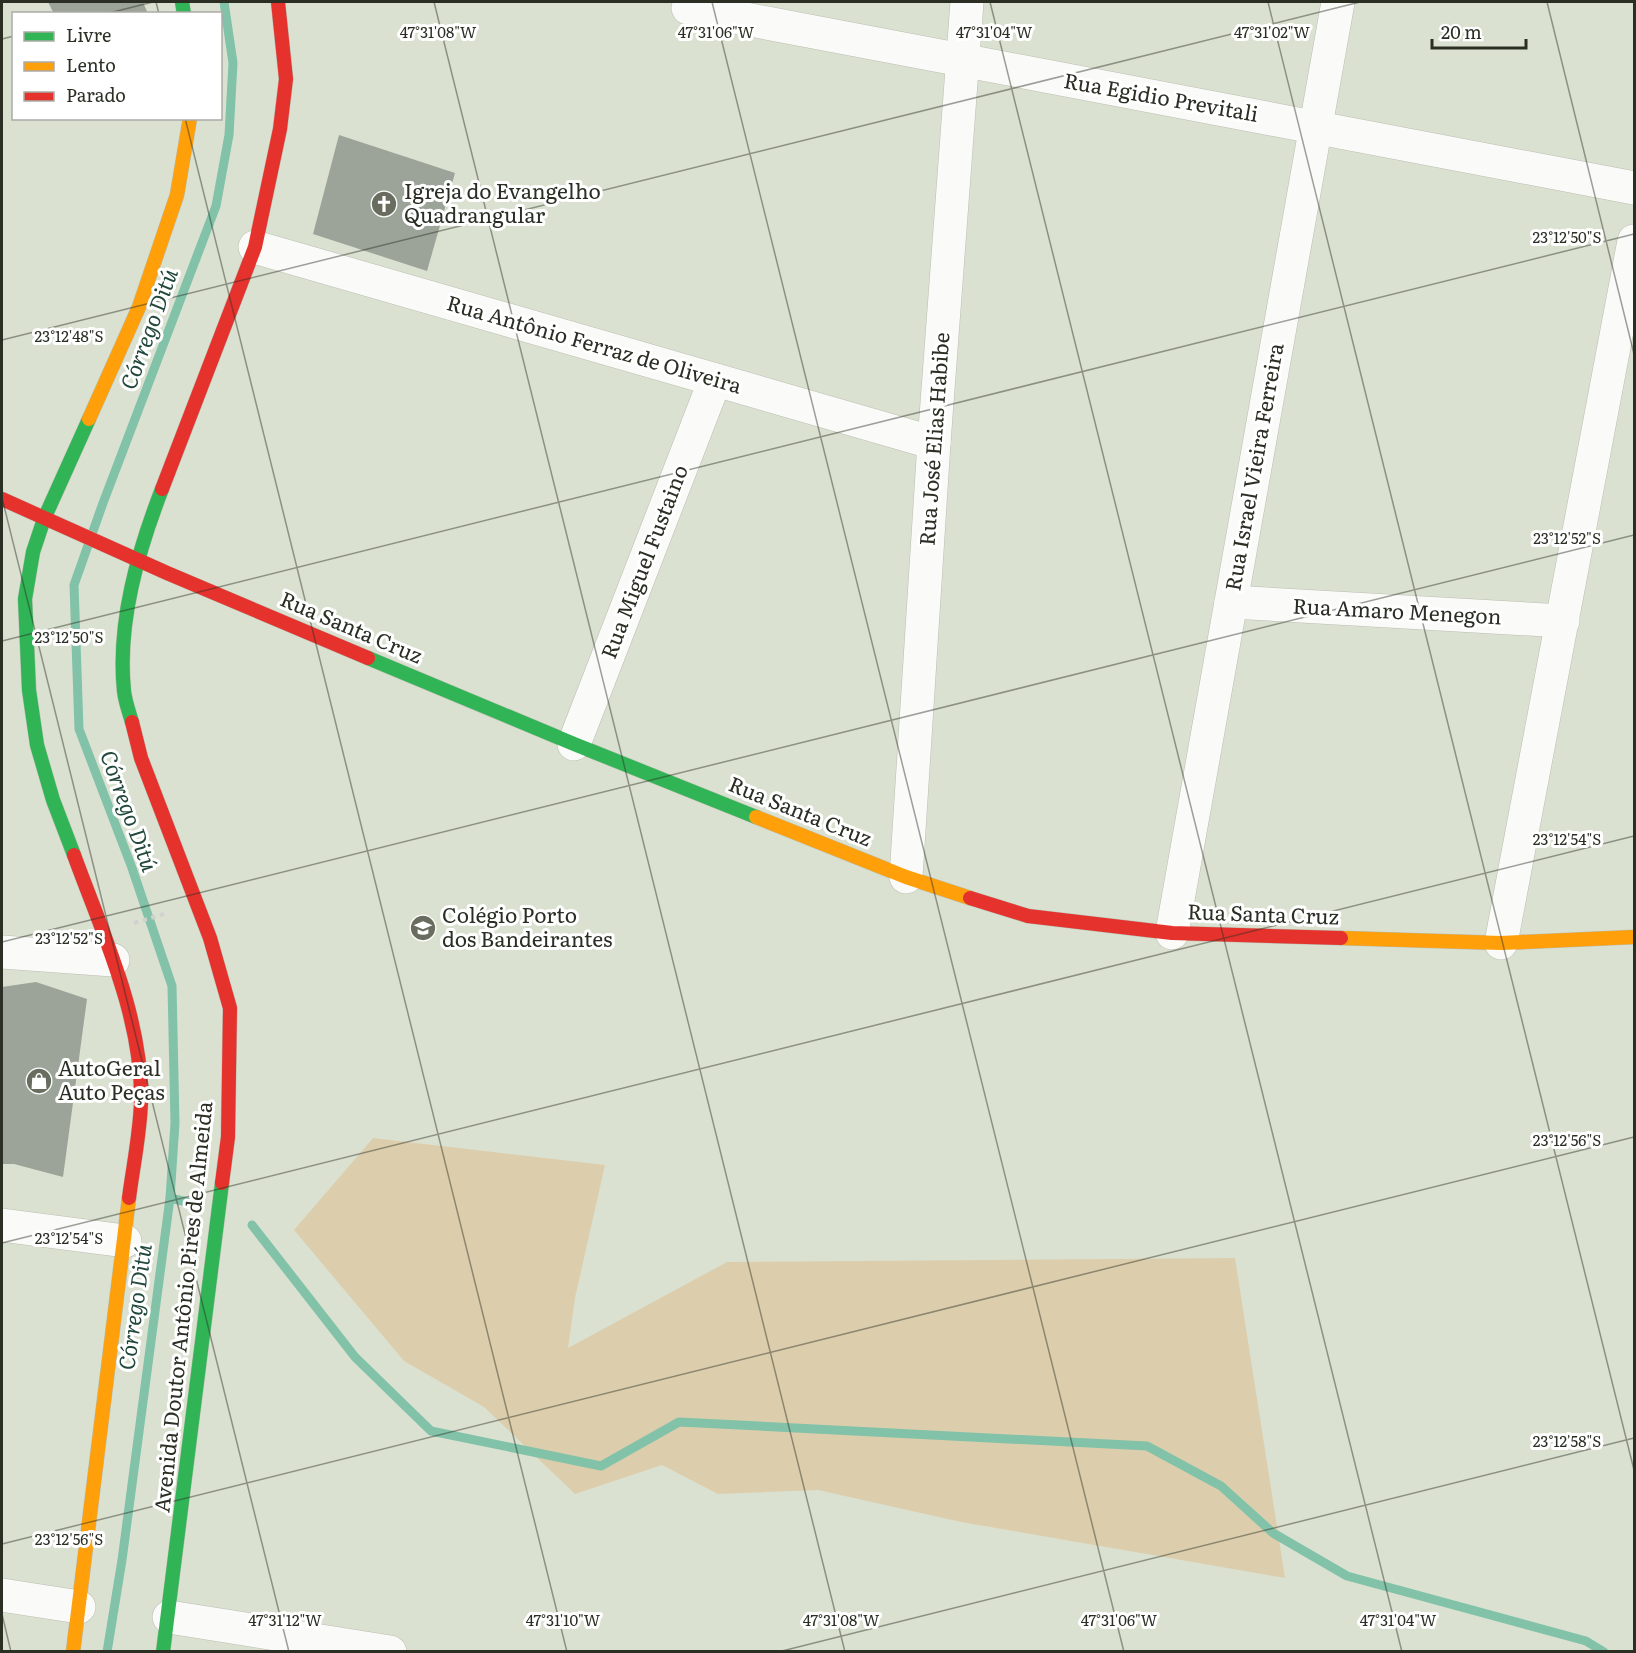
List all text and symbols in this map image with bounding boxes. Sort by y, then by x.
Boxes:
legend [12,12,222,120]
scale bar [1432,12,1526,50]
text: 20 m [1441,18,1482,45]
text: 47°31'08"W [400,20,477,43]
text: 47°31'06"W [678,20,755,43]
text: 47°31'04"W [956,20,1033,43]
text: 47°31'02"W [1234,20,1311,43]
text: Livre [66,21,111,48]
text: Lento [66,51,116,78]
street label: Rua Egidio Previtali [1062,63,1261,128]
text: Parado [66,81,126,108]
place label: Igreja do Evangelho Quadrangular [404,174,601,229]
church icon: Igreja do Evangelho Quadrangular [369,189,399,219]
text: 23°12'50"S [1533,225,1602,248]
water label: Córrego Ditú [110,263,185,394]
street label: Rua Antônio Ferraz de Oliveira [444,286,746,400]
text: 23°12'48"S [34,324,104,347]
street label: Rua José Elias Habibe [910,331,955,547]
street label: Rua Israel Vieira Ferreira [1215,339,1290,593]
street label: Rua Miguel Fustaino [591,460,694,663]
text: 23°12'52"S [1533,526,1601,549]
street label: Rua Santa Cruz [276,582,428,670]
street label: Rua Amaro Menegon [1292,589,1502,630]
text: 23°12'50"S [35,625,104,648]
water label: Córrego Ditú [93,745,168,876]
street label: Rua Santa Cruz [725,767,877,852]
text: 23°12'54"S [1533,827,1601,850]
street label: Rua Santa Cruz [1187,894,1339,931]
place label: Colégio Porto dos Bandeirantes [442,898,612,953]
school or university icon: Colégio Porto dos Bandeirantes [408,913,438,943]
text: 23°12'52"S [35,926,103,949]
place label: AutoGeral Auto Peças [58,1051,165,1106]
shop icon: AutoGeral Auto Peças [24,1066,54,1096]
street label: Avenida Doutor Antônio Pires de Almeida [145,1099,219,1514]
text: 23°12'56"S [1533,1128,1601,1151]
text: 23°12'54"S [35,1226,103,1249]
water label: Córrego Ditú [108,1242,159,1372]
text: 23°12'58"S [1533,1429,1601,1452]
text: 23°12'56"S [35,1527,103,1550]
text: 47°31'12"W [248,1608,322,1631]
text: 47°31'10"W [526,1608,601,1631]
text: 47°31'08"W [803,1608,880,1631]
text: 47°31'06"W [1081,1608,1158,1631]
text: 47°31'04"W [1360,1608,1437,1631]

